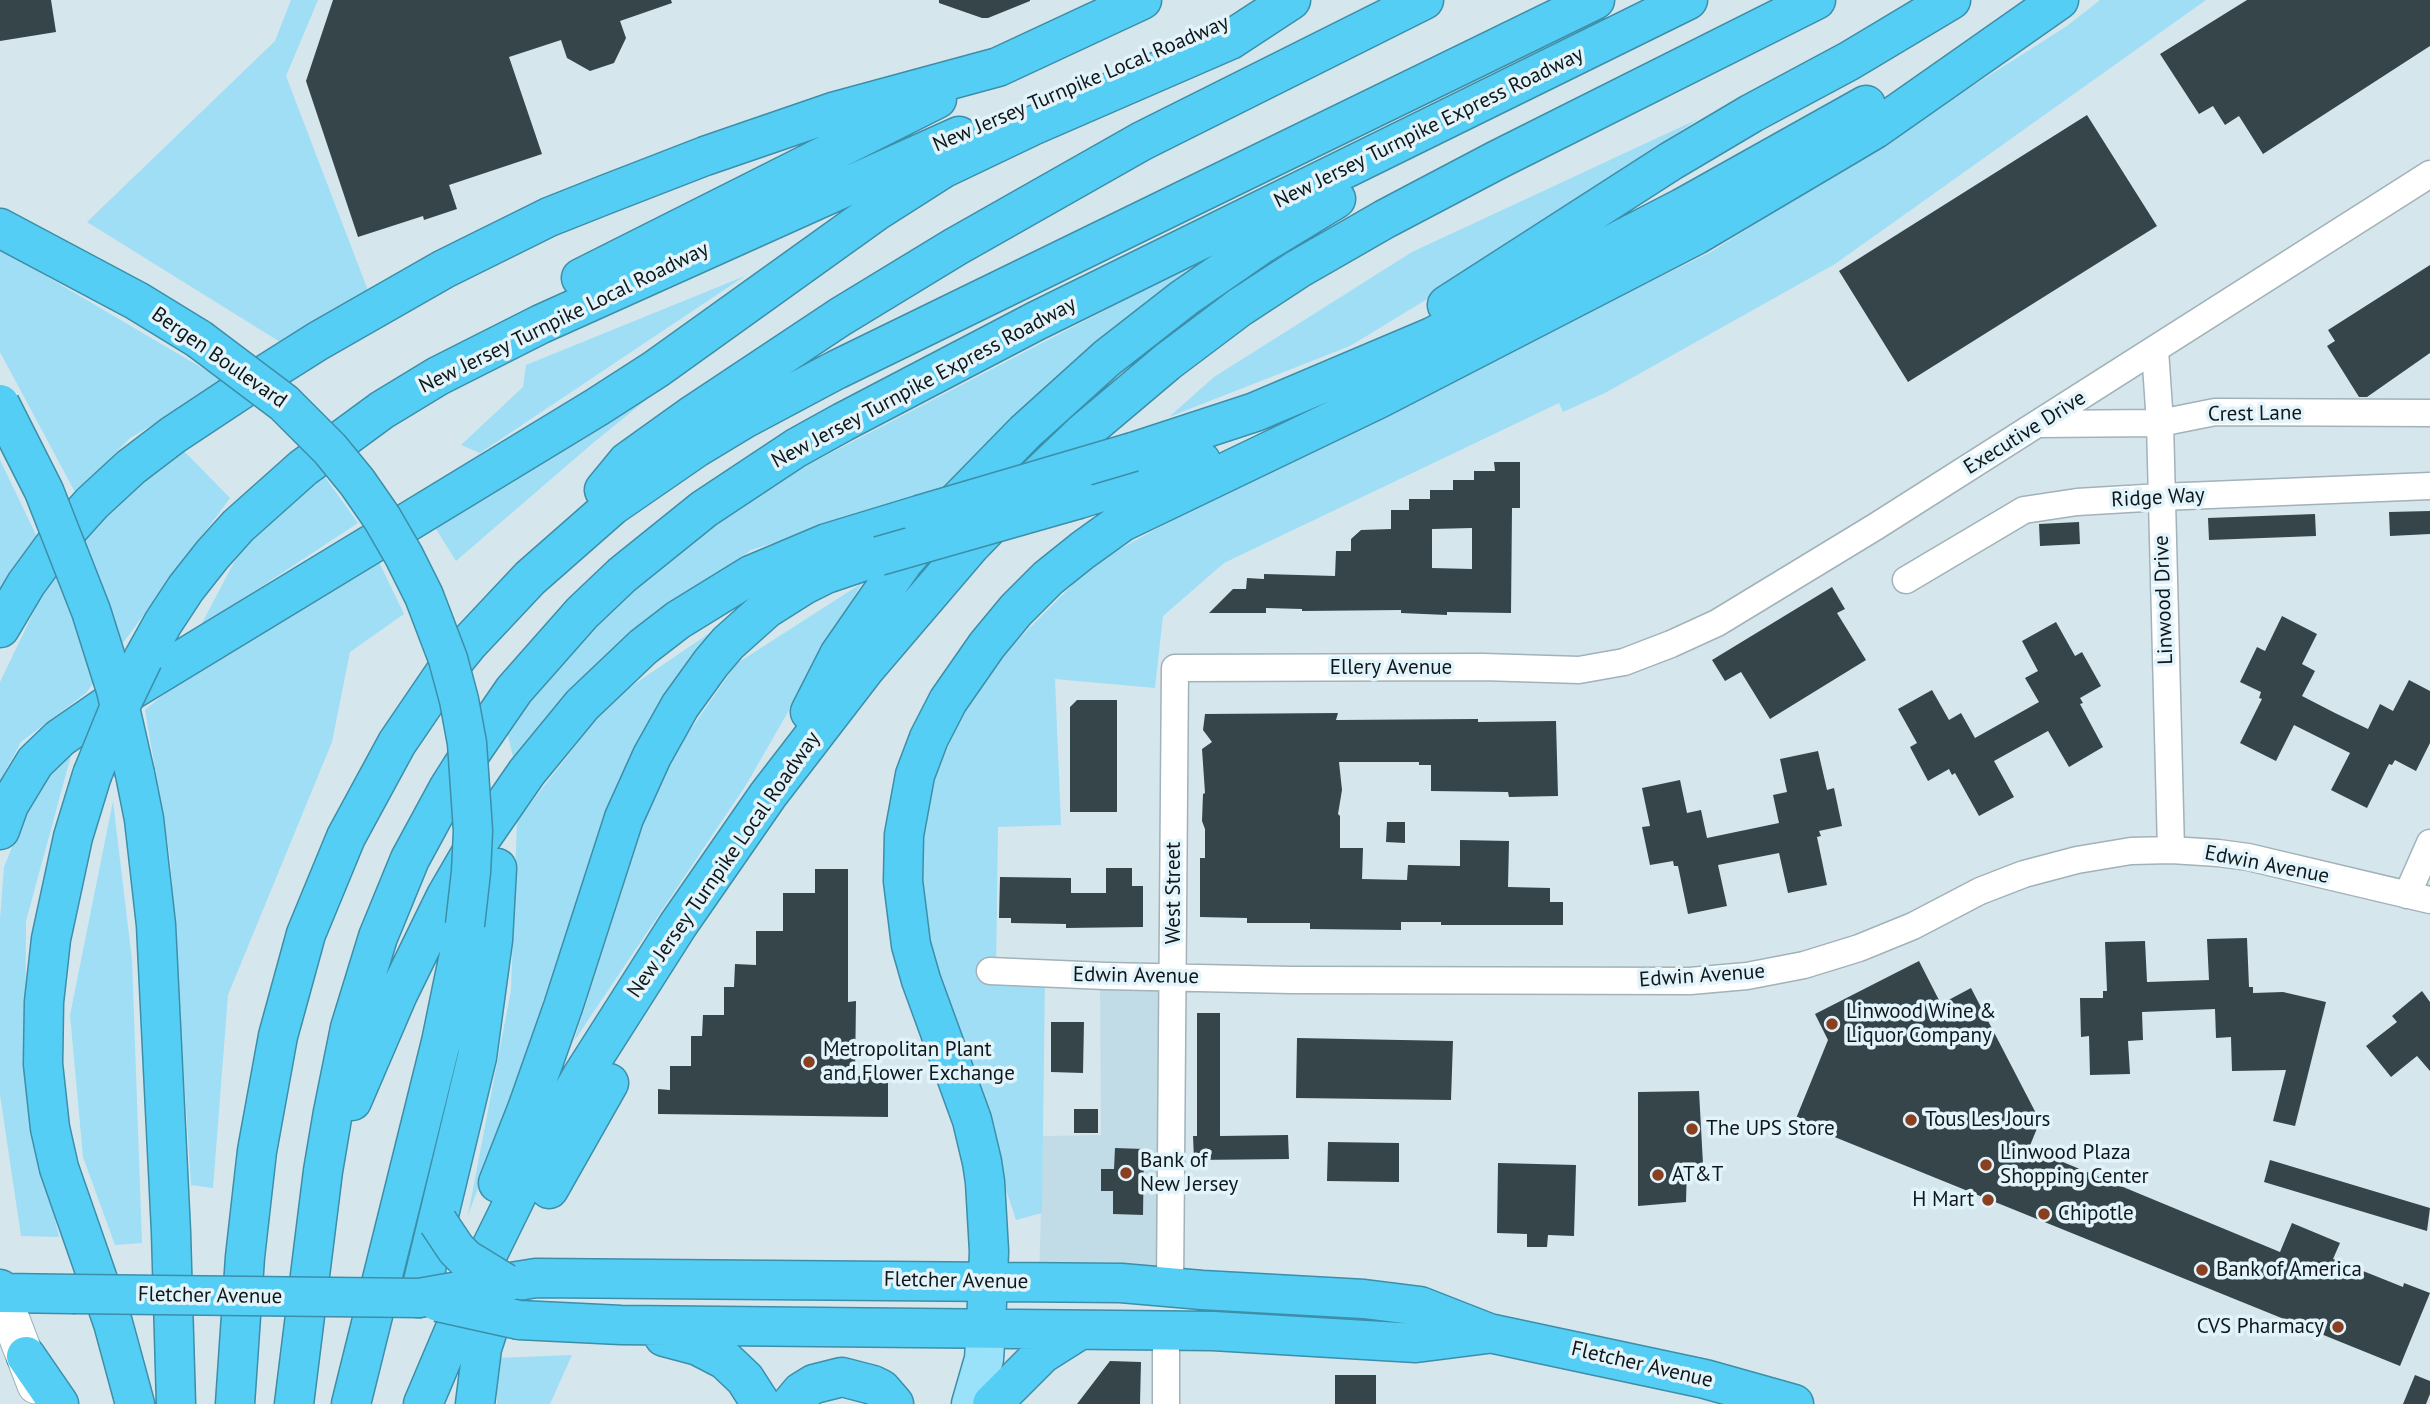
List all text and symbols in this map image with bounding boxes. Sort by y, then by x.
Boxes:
street label: New Jersey Turnpike Local Roadway [929,10,1233,158]
street label: New Jersey Turnpike Express Roadway [1270,42,1588,214]
street label: New Jersey Turnpike Local Roadway [415,237,713,399]
street label: New Jersey Turnpike Express Roadway [768,292,1080,474]
street label: Bergen Boulevard [147,302,291,414]
street label: Executive Drive [1959,386,2091,480]
street label: Crest Lane [2208,401,2302,427]
street label: Ridge Way [2111,483,2205,513]
street label: Linwood Drive [2149,535,2179,665]
street label: Ellery Avenue [1330,655,1452,681]
street label: New Jersey Turnpike Local Roadway [622,727,826,1003]
street label: Edwin Avenue [2203,841,2331,889]
street label: West Street [1161,842,1187,944]
street label: Edwin Avenue [1638,959,1766,993]
street label: Edwin Avenue [1073,962,1199,990]
place label: Linwood Wine & Liquor Company [1846,999,1996,1049]
marker: Linwood Wine & Liquor Company [1824,1016,1840,1032]
place label: Metropolitan Plant and Flower Exchange [823,1037,1015,1087]
marker: Metropolitan Plant and Flower Exchange [801,1054,817,1070]
place label: Tous Les Jours [1925,1107,2050,1133]
marker: Tous Les Jours [1903,1112,1919,1128]
place label: The UPS Store [1706,1116,1835,1142]
marker: The UPS Store [1684,1121,1700,1137]
place label: Linwood Plaza Shopping Center [2000,1140,2149,1190]
place label: Bank of New Jersey [1140,1148,1238,1198]
marker: Linwood Plaza Shopping Center [1978,1157,1994,1173]
place label: AT&T [1672,1162,1723,1188]
marker: Bank of New Jersey [1118,1165,1134,1181]
marker: AT&T [1650,1167,1666,1183]
place label: H Mart [1912,1187,1974,1213]
marker: H Mart [1980,1192,1996,1208]
place label: Chipotle [2058,1201,2134,1227]
marker: Chipotle [2036,1206,2052,1222]
place label: Bank of America [2216,1257,2362,1283]
marker: Bank of America [2194,1262,2210,1278]
street label: Fletcher Avenue [884,1267,1028,1295]
street label: Fletcher Avenue [138,1282,282,1310]
place label: CVS Pharmacy [2197,1314,2324,1340]
marker: CVS Pharmacy [2330,1319,2346,1335]
street label: Fletcher Avenue [1569,1336,1715,1394]

